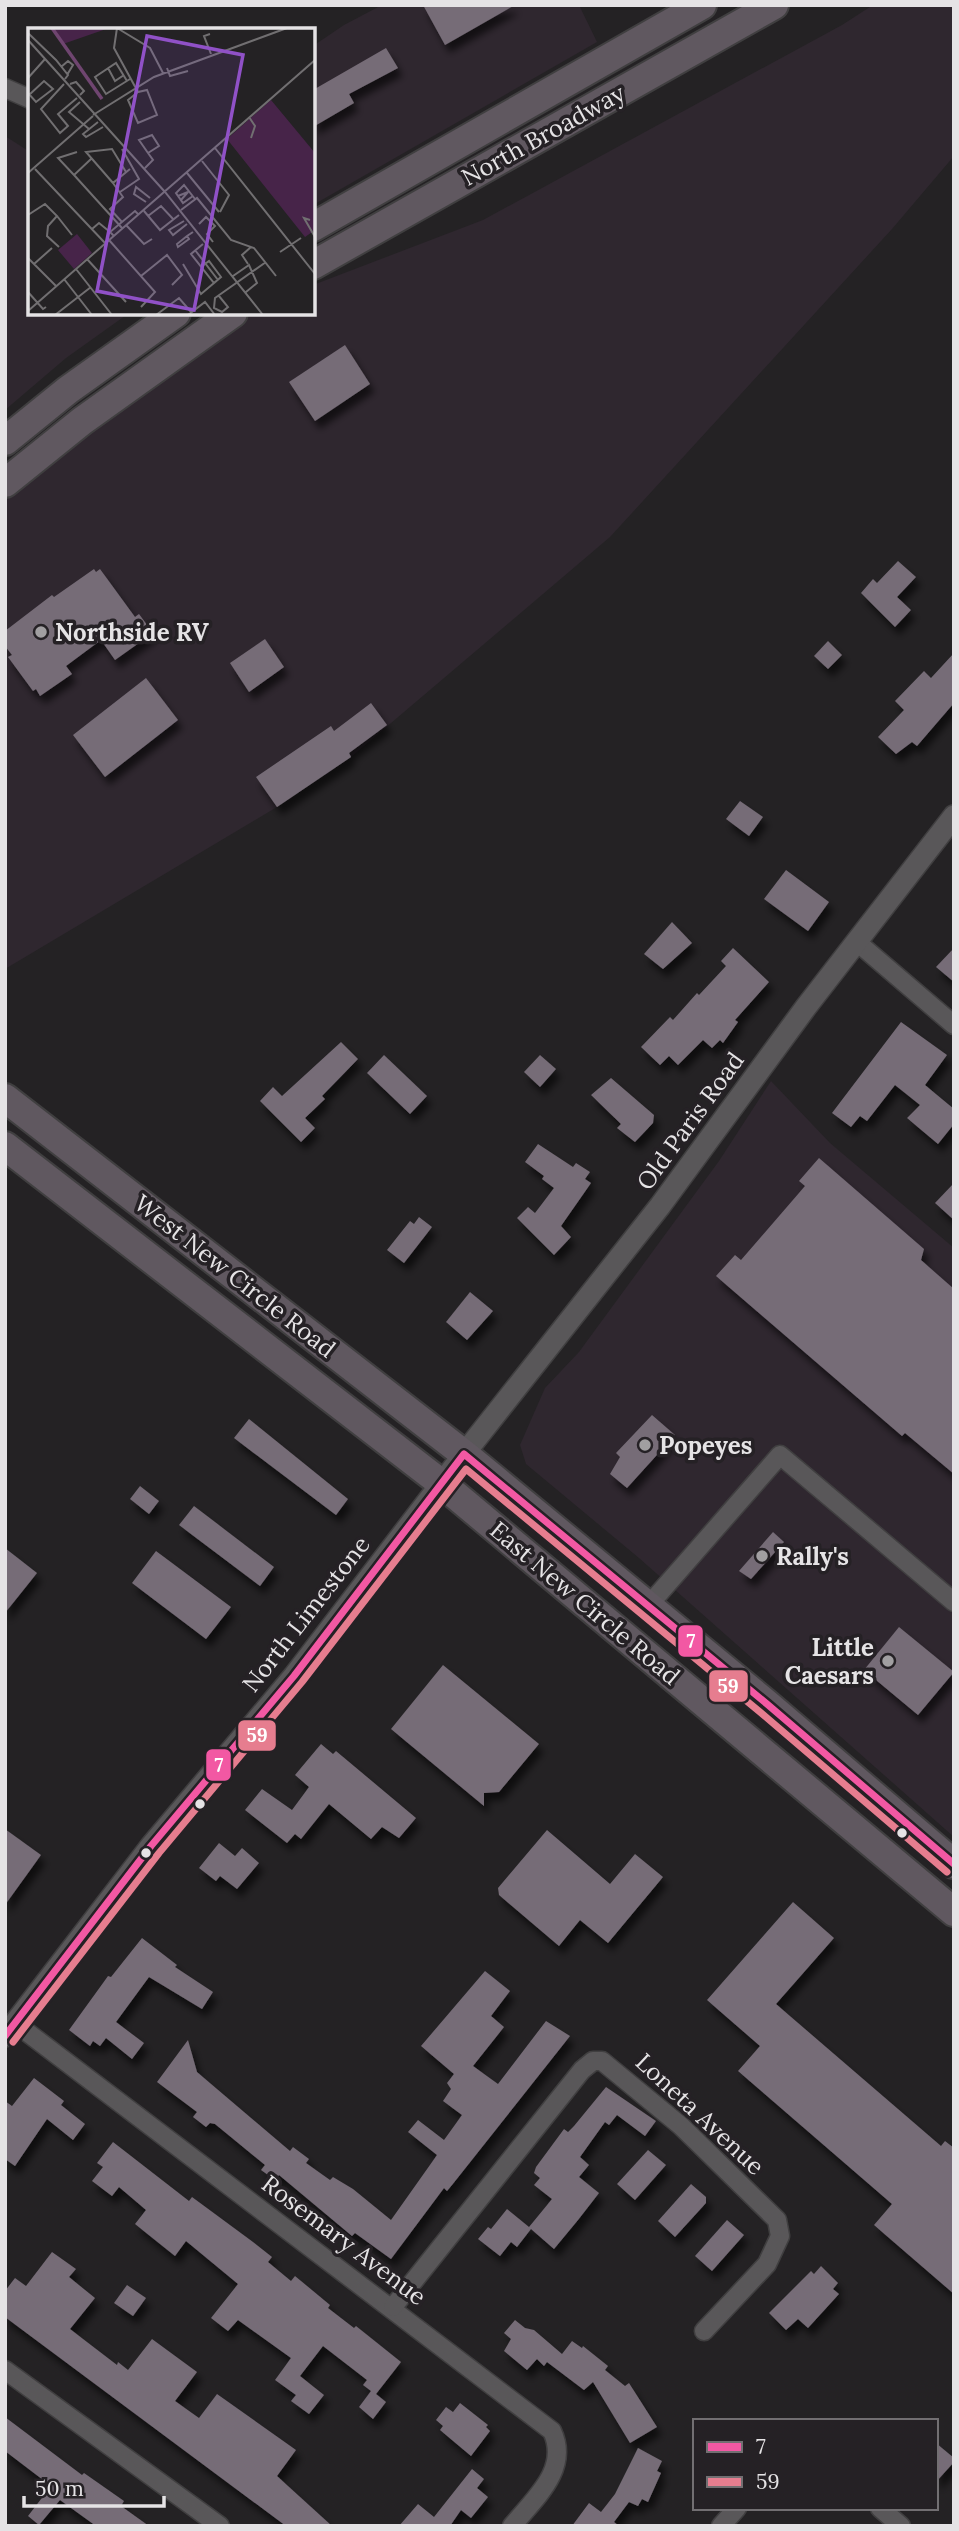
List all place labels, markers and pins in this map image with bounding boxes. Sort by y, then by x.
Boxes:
place label: Northside RV [55,617,209,648]
marker: Northside RV [33,624,49,640]
place label: Popeyes [659,1430,752,1461]
marker: Popeyes [637,1437,653,1453]
place label: Rally's [776,1541,849,1572]
marker: Rally's [754,1548,770,1564]
place label: Little Caesars [785,1632,874,1691]
marker: Little Caesars [880,1653,896,1669]
unlabelled marker [193,1797,207,1811]
unlabelled marker [895,1826,909,1840]
unlabelled marker [139,1846,153,1860]

